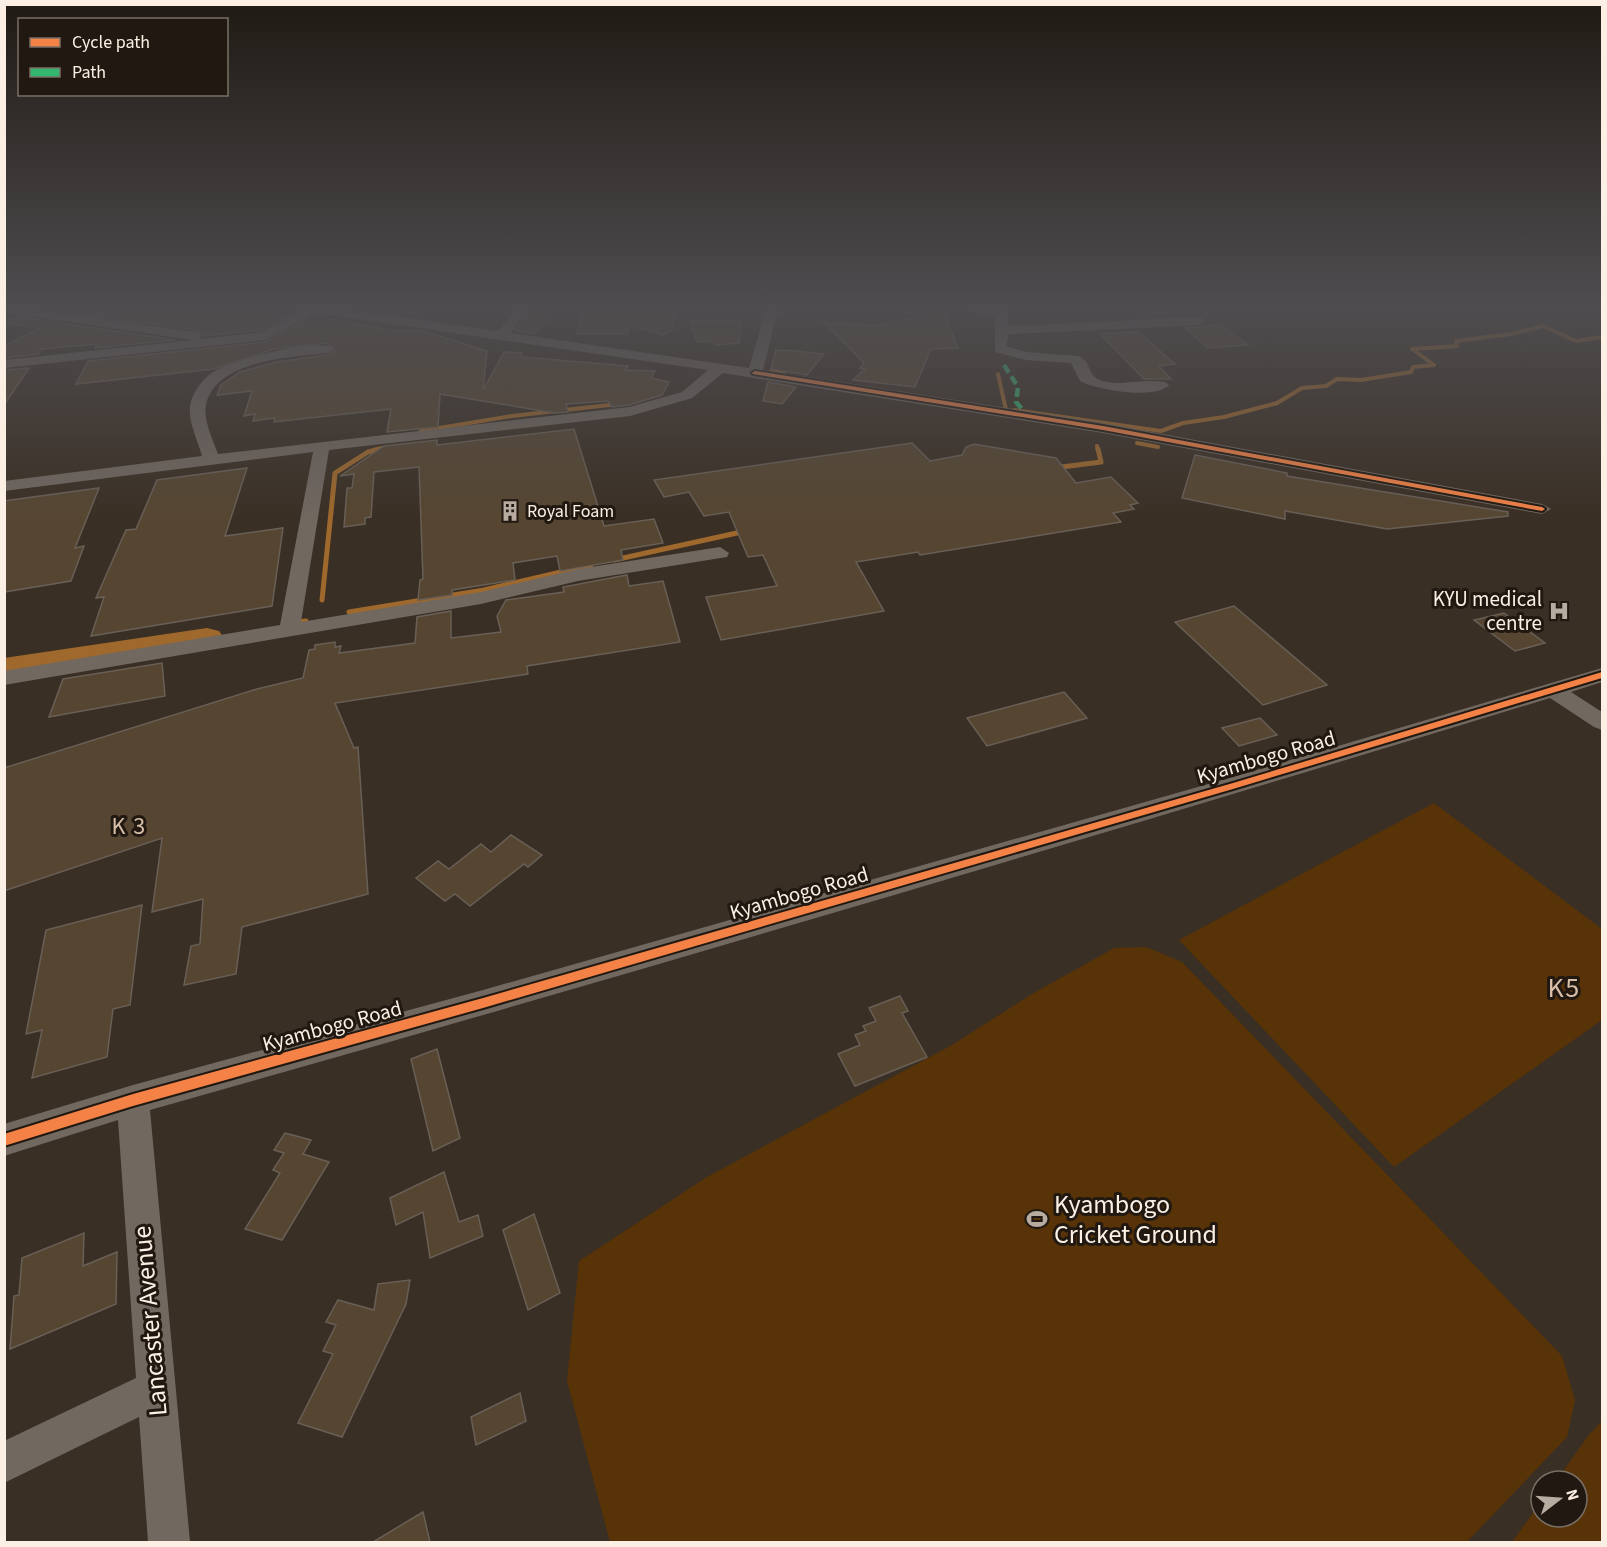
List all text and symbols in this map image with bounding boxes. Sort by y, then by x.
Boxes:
legend [18,18,228,96]
text: Cycle path [72,30,150,55]
text: Path [72,60,106,85]
building icon: Royal Foam [498,499,522,523]
place label: Royal Foam [527,499,614,524]
place label: KYU medical centre [1433,584,1542,638]
hospital icon: KYU medical centre [1547,599,1571,623]
street label: Kyambogo Road [1193,723,1339,791]
district label: K 3 [111,809,147,844]
street label: Kyambogo Road [726,859,872,927]
district label: K5 [1547,968,1581,1008]
street label: Kyambogo Road [259,993,405,1059]
place label: Kyambogo Cricket Ground [1054,1186,1217,1253]
sports icon: Kyambogo Cricket Ground [1025,1207,1049,1231]
street label: Lancaster Avenue [123,1224,177,1418]
north arrow [1529,1469,1589,1529]
text: N [1560,1487,1584,1503]

